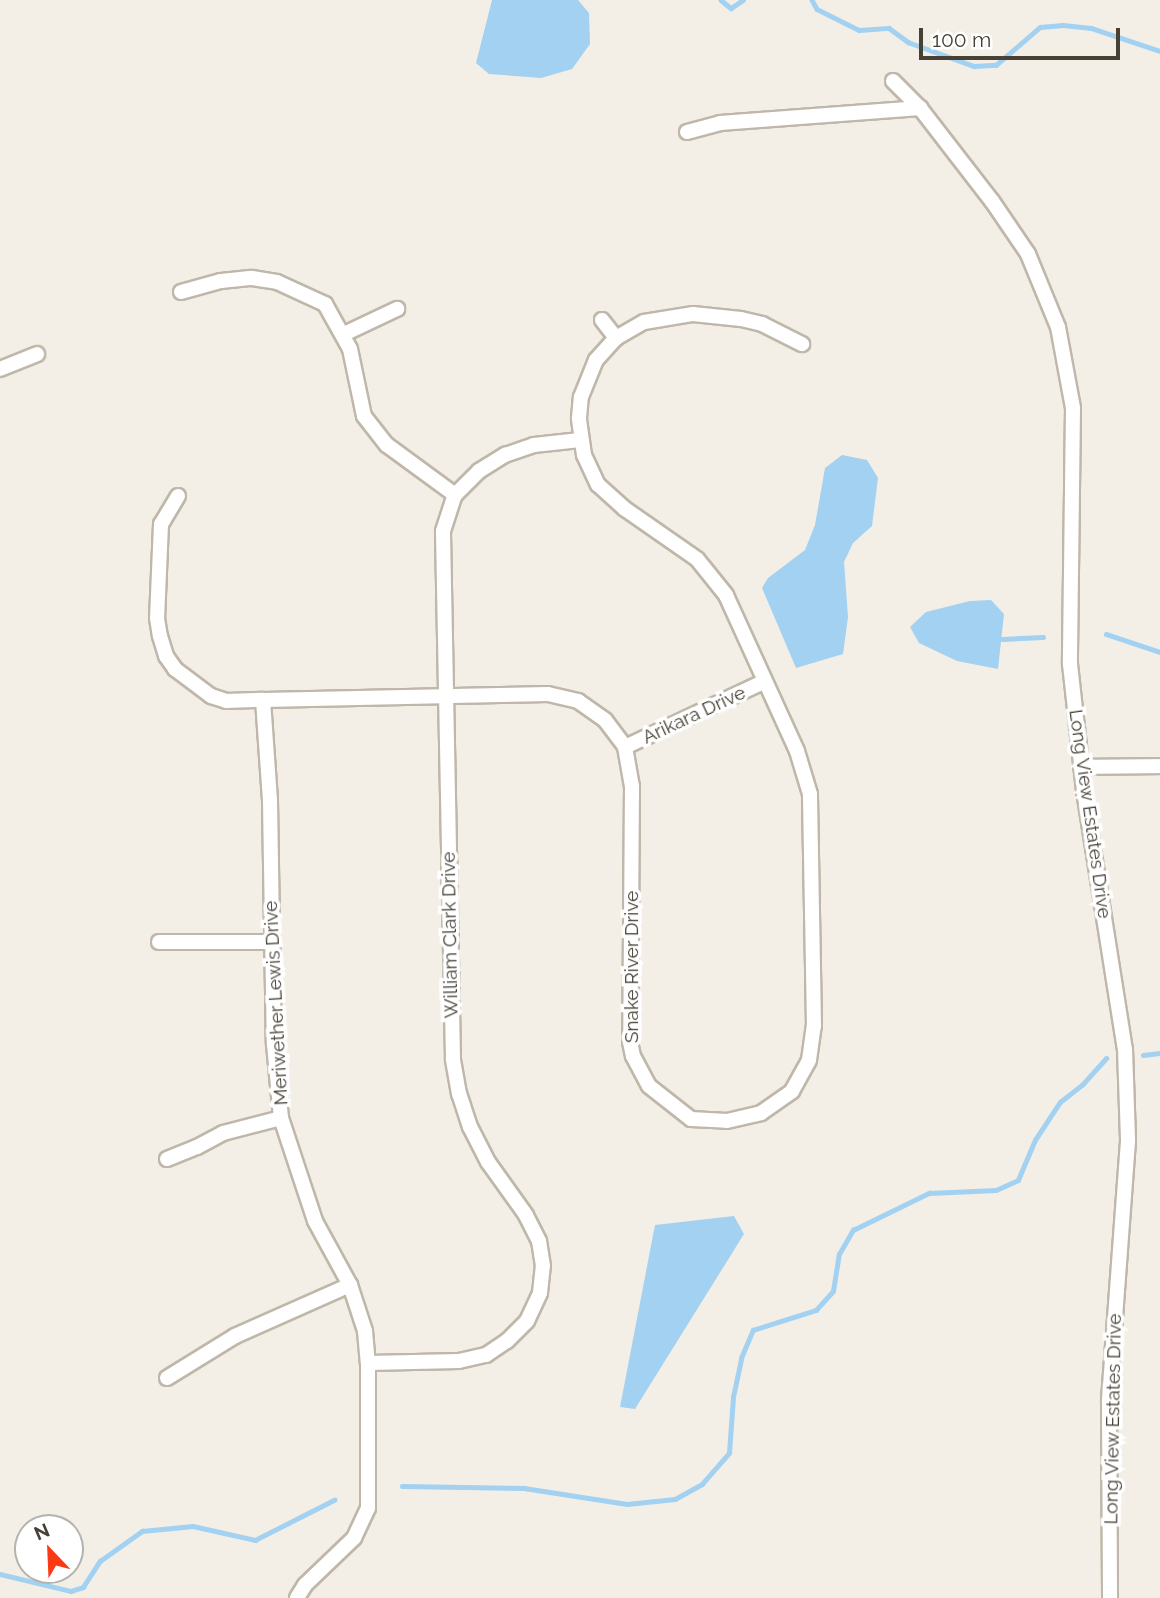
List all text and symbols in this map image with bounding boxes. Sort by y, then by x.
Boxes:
scale bar [922,14,1123,58]
text: 100 m [932,27,991,52]
street label: Arikara Drive [639,681,749,749]
street label: Long View Estates Drive [1064,707,1116,921]
street label: William Clark Drive [437,851,463,1019]
street label: Snake River Drive [621,891,643,1043]
street label: Meriwether Lewis Drive [259,900,293,1106]
street label: Long View Estates Drive [1100,1313,1126,1525]
north arrow [14,1514,84,1584]
text: N [31,1519,53,1544]

